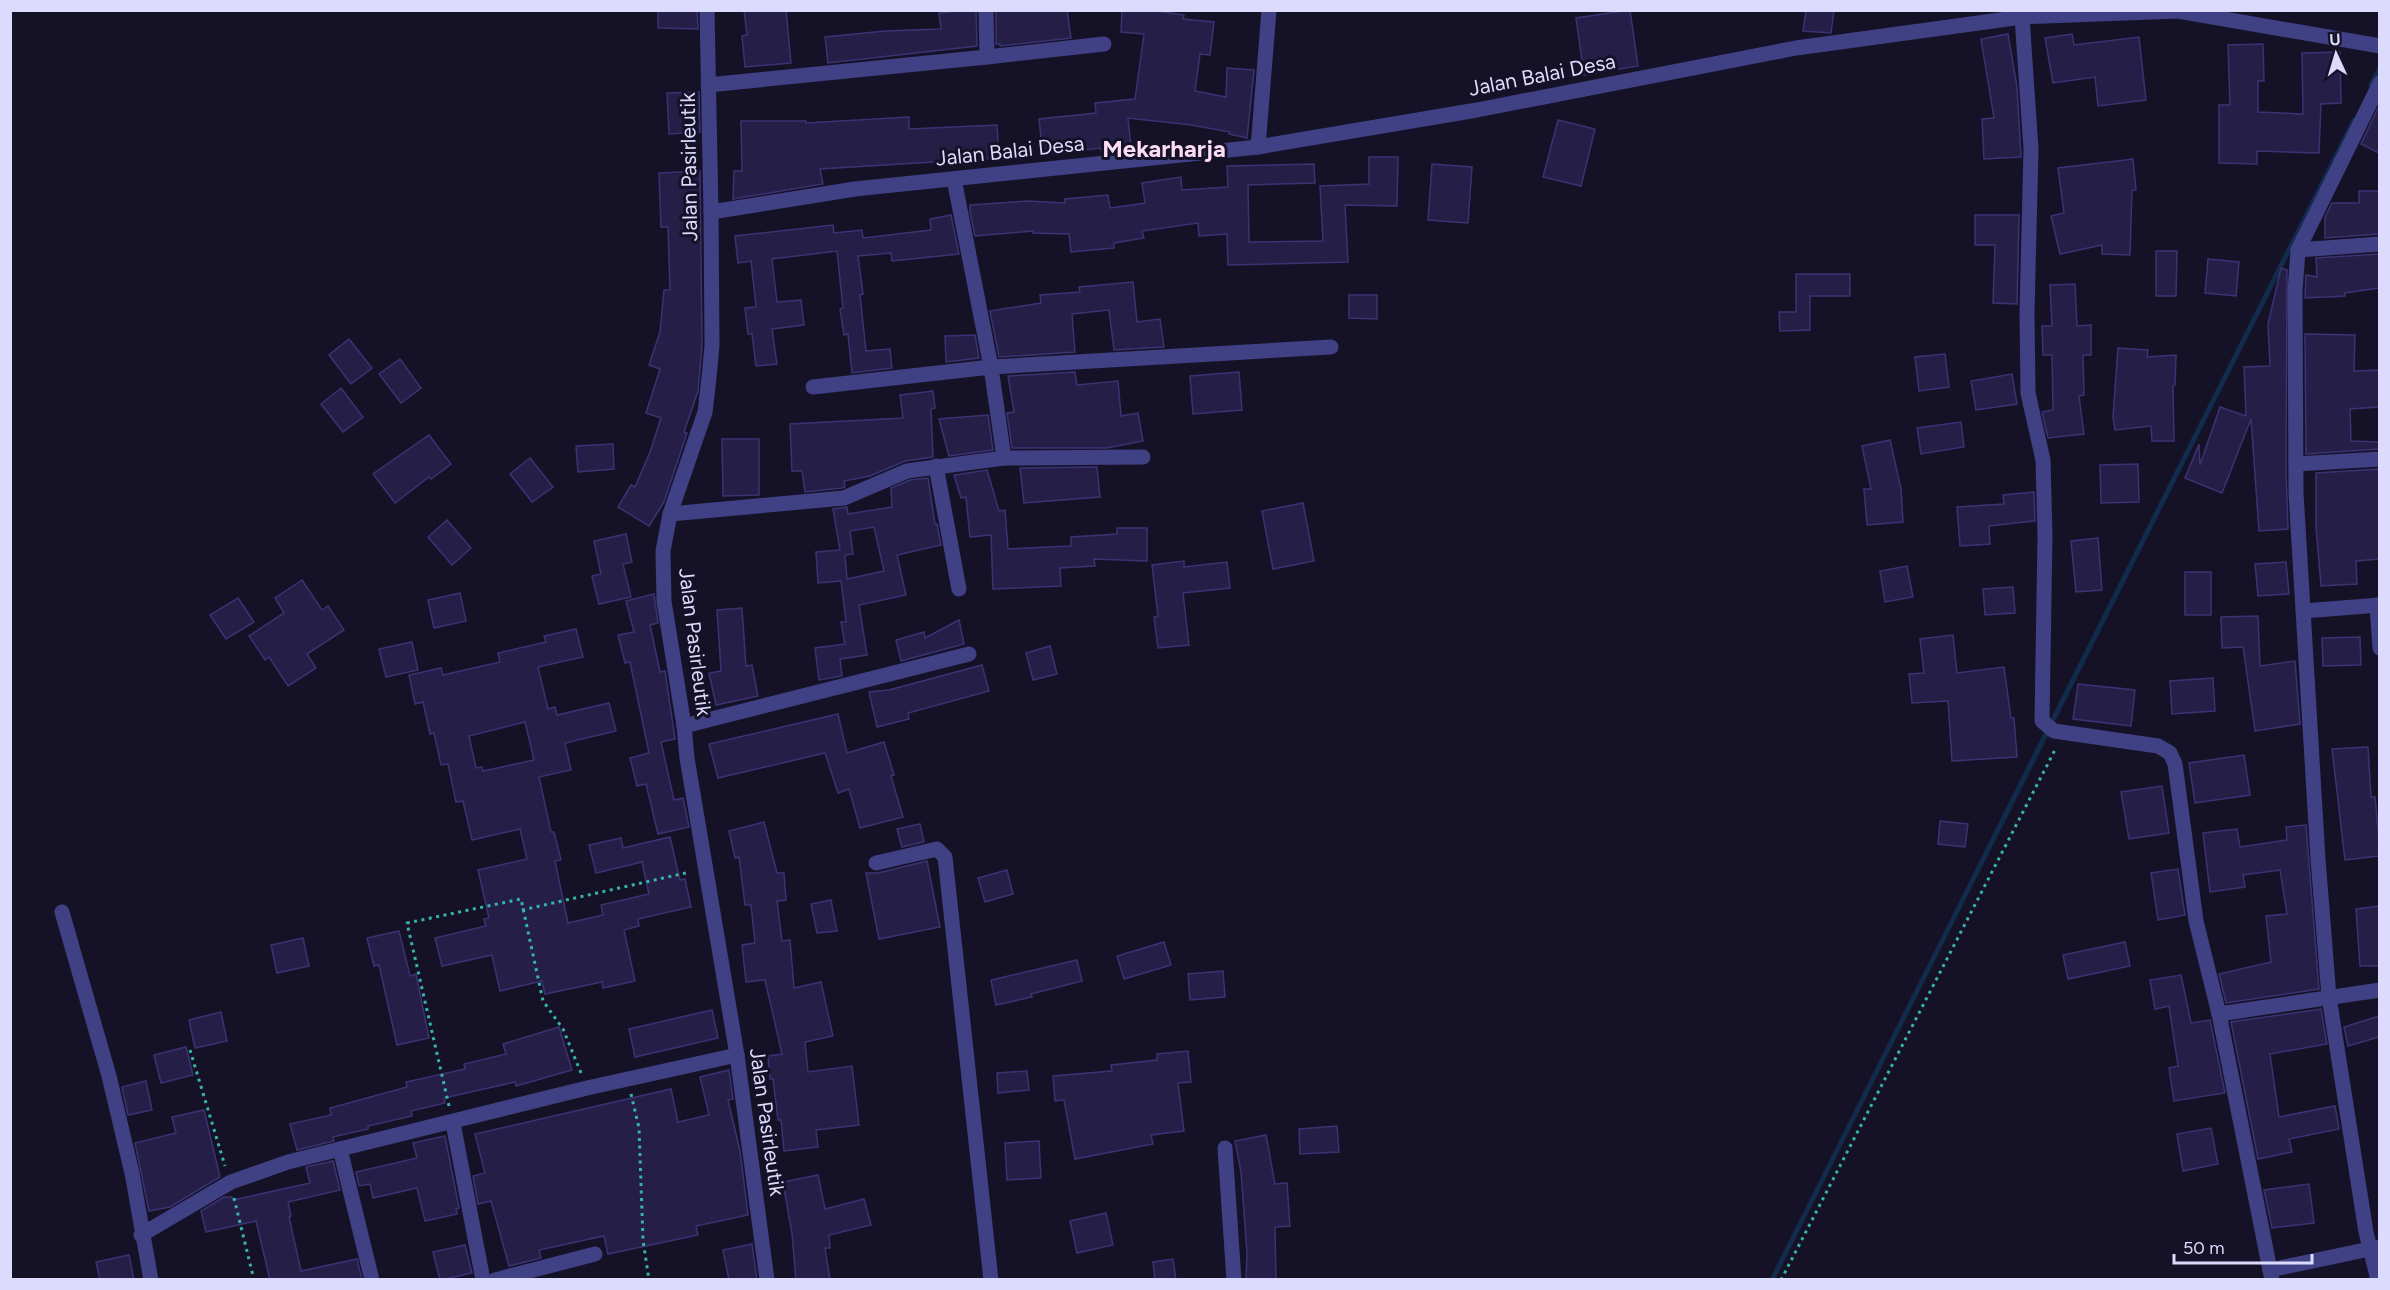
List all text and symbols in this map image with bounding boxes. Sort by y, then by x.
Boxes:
north arrow [2306,24,2366,84]
text: U [2329,30,2341,49]
street label: Jalan Balai Desa [1466,48,1617,101]
street label: Jalan Pasirleutik [675,92,702,242]
street label: Jalan Balai Desa [934,130,1085,171]
district label: Mekarharja [1102,134,1226,163]
street label: Jalan Pasirleutik [674,566,717,718]
street label: Jalan Pasirleutik [745,1046,790,1198]
scale bar [2174,1227,2312,1265]
text: 50 m [2183,1237,2225,1259]

